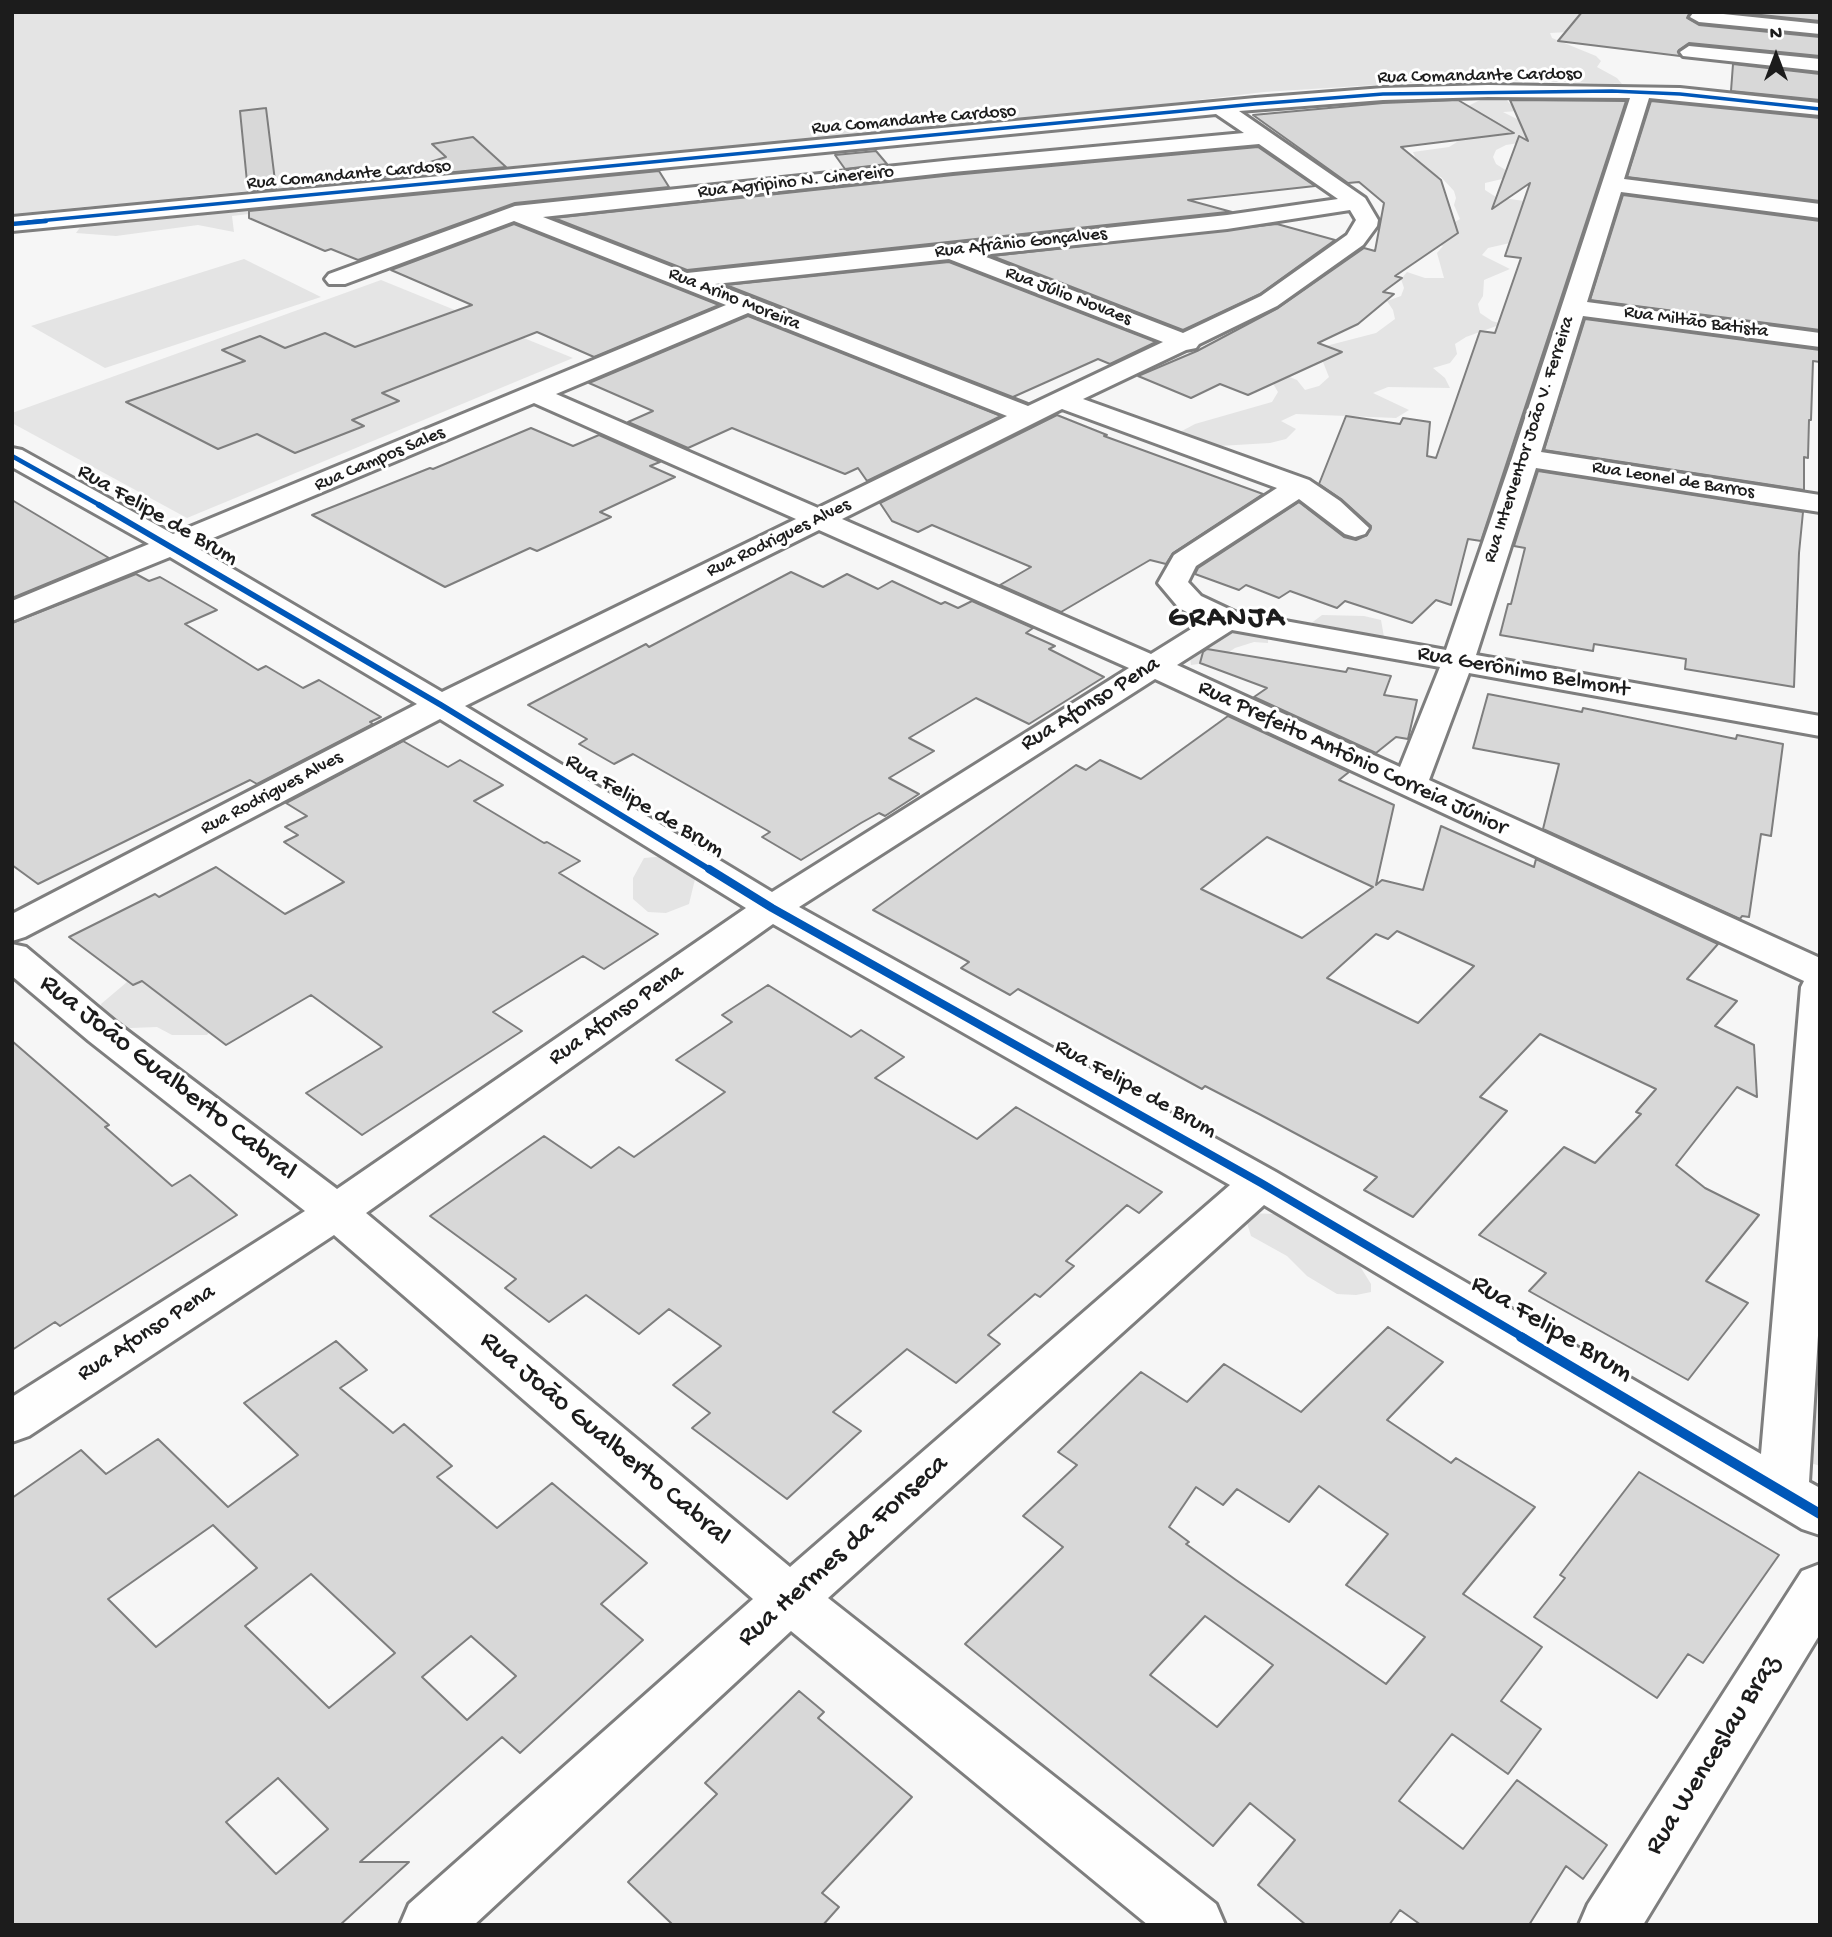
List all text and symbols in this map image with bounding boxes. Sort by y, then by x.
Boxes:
north arrow [1741,21,1811,91]
text: N [1770,23,1782,46]
street label: Rua Comandante Cardoso [1377,64,1583,90]
street label: Rua Comandante Cardoso [811,101,1017,141]
street label: Rua Comandante Cardoso [246,156,452,196]
street label: Rua Agripino N. Cinereiro [697,161,895,205]
street label: Rua Afrânio Gonçalves [934,224,1108,264]
street label: Rua Júlio Novaes [1002,262,1134,332]
street label: Rua Arino Moreira [665,263,803,337]
street label: Rua Miltão Batista [1622,302,1770,344]
street label: Rua Interventor João V. Ferreira [1479,314,1581,566]
street label: Rua Campos Sales [311,422,449,498]
street label: Rua Leonel de Barros [1590,457,1756,505]
street label: Rua Felipe de Brum [72,459,242,573]
street label: Rua Rodrigues Alves [703,494,855,584]
district label: GRANJA [1169,602,1285,638]
street label: Rua Gerônimo Belmont [1415,641,1631,705]
street label: Rua Afonso Pena [1016,651,1166,759]
street label: Rua Prefeito Antônio Correia Júnior [1193,675,1511,843]
street label: Rua Rodrigues Alves [197,747,347,841]
street label: Rua Felipe de Brum [559,749,729,865]
street label: Rua Afonso Pena [544,959,690,1073]
street label: Rua João Gualberto Cabral [32,968,302,1190]
street label: Rua Felipe de Brum [1049,1034,1221,1146]
street label: Rua Felipe Brum [1464,1268,1638,1392]
street label: Rua Afonso Pena [73,1279,221,1389]
street label: Rua João Gualberto Cabral [472,1325,736,1555]
street label: Rua Hermes da Fonseca [732,1448,956,1656]
street label: Rua Wenceslau Braz [1639,1650,1789,1862]

